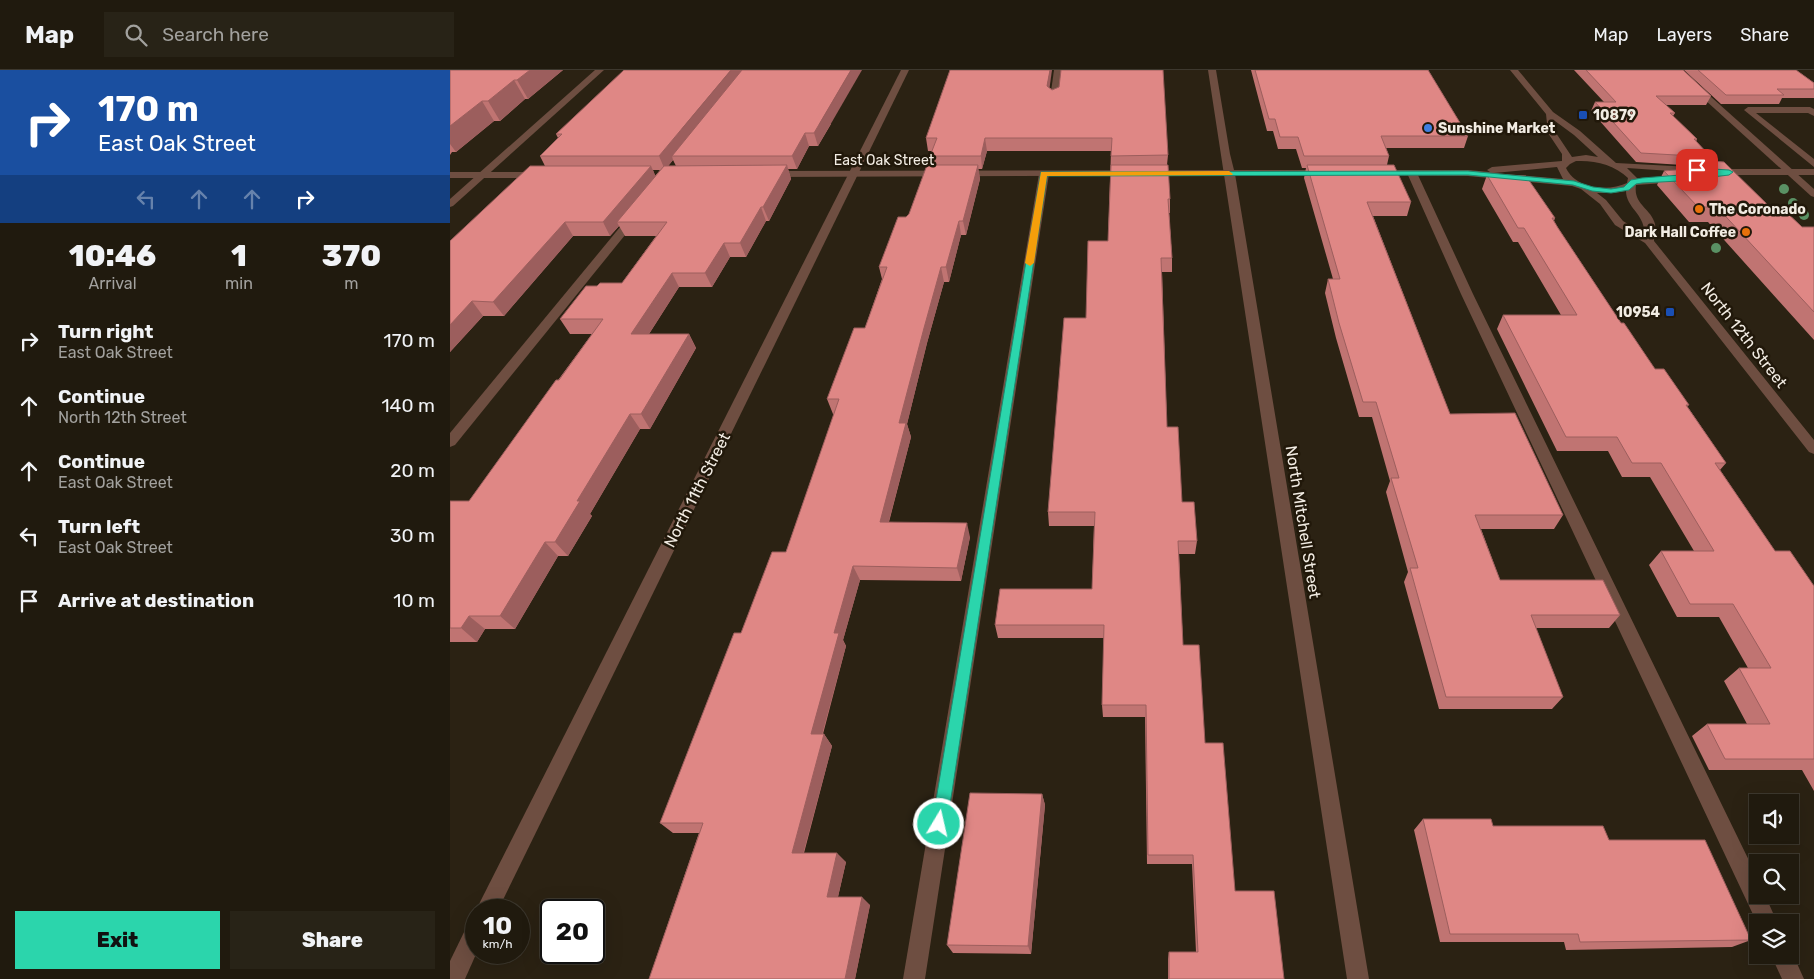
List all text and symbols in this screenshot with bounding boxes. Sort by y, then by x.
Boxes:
search box [104,12,454,57]
text: Map [25,21,74,49]
icon: search [122,21,150,49]
text: Search here [162,23,269,46]
text: Map [1594,24,1629,46]
text: Layers [1657,24,1712,46]
text: Share [1740,24,1789,46]
text: 170 m [98,88,199,130]
icon: right [15,90,80,155]
place label: 10879 [1593,107,1636,124]
marker: 10879 [1577,109,1589,121]
place label: Sunshine Market [1438,120,1556,137]
marker: Sunshine Market [1422,122,1434,134]
text: East Oak Street [98,130,256,157]
pin [1676,149,1718,191]
street label: East Oak Street [834,152,935,169]
icon: arrive [1683,156,1711,184]
icon: left [132,185,160,213]
icon: ahead [185,185,213,213]
icon: ahead [238,185,266,213]
icon: right [291,185,319,213]
place label: The Coronado [1709,201,1806,218]
marker: The Coronado [1693,203,1705,215]
place label: Dark Hall Coffee [1624,224,1736,241]
marker: Dark Hall Coffee [1740,226,1752,238]
text: 10:46 [69,238,156,274]
text: 1 [231,238,247,274]
text: 370 [322,238,381,274]
text: Arrival [89,274,137,293]
text: min [225,274,253,293]
text: m [344,274,359,293]
street label: North 12th Street [1697,278,1791,392]
place label: 10954 [1616,304,1660,321]
marker: 10954 [1664,306,1676,318]
text: Turn right [58,320,153,343]
icon: right [15,327,43,355]
text: 170 m [384,329,435,352]
text: East Oak Street [58,343,173,362]
text: Continue [58,385,145,408]
icon: ahead [15,392,43,420]
text: 140 m [381,394,435,417]
text: North 12th Street [58,408,187,427]
street label: North 11th Street [660,429,734,551]
street label: North Mitchell Street [1282,444,1324,600]
text: Continue [58,450,145,473]
icon: ahead [15,457,43,485]
text: 20 m [390,459,435,482]
text: East Oak Street [58,473,173,492]
text: Turn left [58,515,140,538]
icon: left [15,522,43,550]
text: 30 m [390,524,435,547]
text: East Oak Street [58,538,173,557]
icon: arrive [15,587,43,615]
text: Arrive at destination [58,589,254,612]
text: 10 m [393,589,435,612]
map controls [1749,794,1799,964]
button: sound [1749,794,1799,844]
position arrow [912,797,964,849]
button: search [1749,854,1799,904]
speed limit sign: 20 [540,899,605,964]
button: Exit [15,911,220,969]
button: Share [230,911,435,969]
text: 10 [483,911,512,940]
button: layers [1749,914,1799,964]
text: km/h [483,937,512,951]

